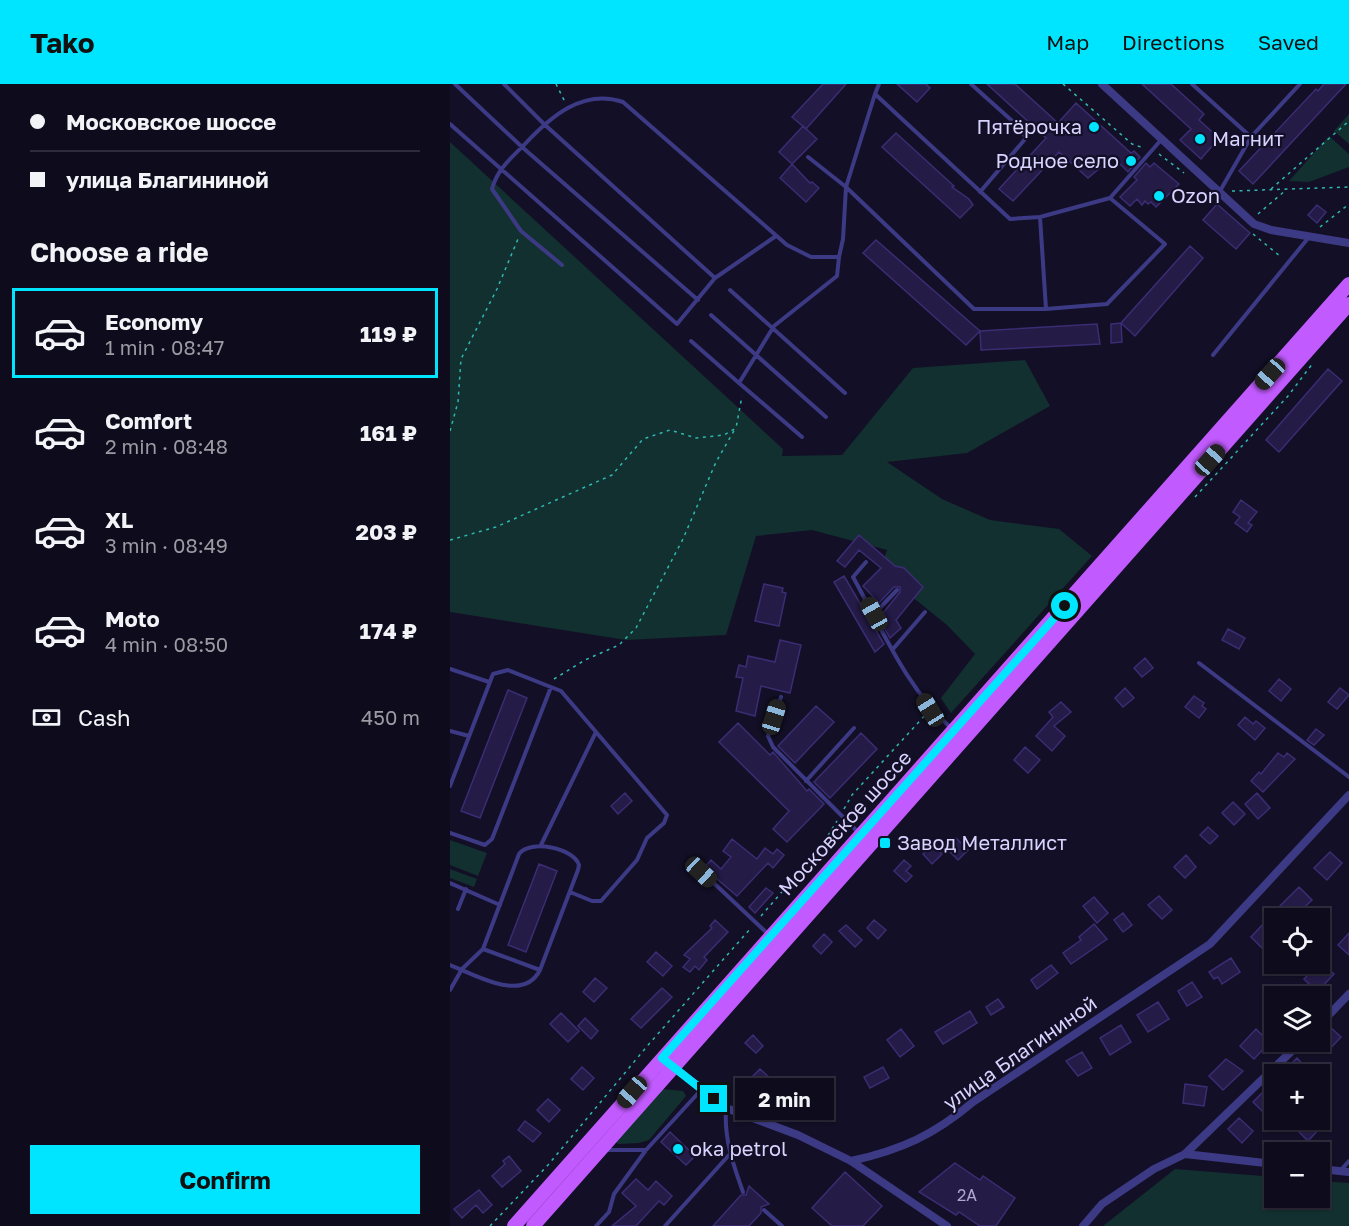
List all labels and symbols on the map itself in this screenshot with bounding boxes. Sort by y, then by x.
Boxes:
place label: Пятёрочка [976,114,1082,138]
marker: Пятёрочка [1087,120,1101,134]
place label: Магнит [1212,126,1284,150]
marker: Магнит [1193,132,1207,146]
place label: Родное село [995,148,1119,172]
marker: Родное село [1124,154,1138,168]
place label: Ozon [1171,183,1220,207]
marker: Ozon [1152,189,1166,203]
car [1251,355,1289,393]
car [1191,441,1229,479]
route start [1051,592,1078,619]
car [857,594,891,634]
car [913,690,947,730]
car [760,697,788,737]
street label: Московское шоссе [773,745,916,900]
place label: Завод Металлист [897,830,1067,854]
marker: Завод Металлист [878,836,892,850]
car [682,853,720,891]
street label: улица Благининой [938,990,1101,1114]
car [613,1073,651,1111]
callout: 2 min [735,1078,834,1120]
route end [700,1085,727,1112]
place label: oka petrol [690,1136,787,1160]
marker: oka petrol [671,1142,685,1156]
house number: 2А [957,1185,977,1205]

